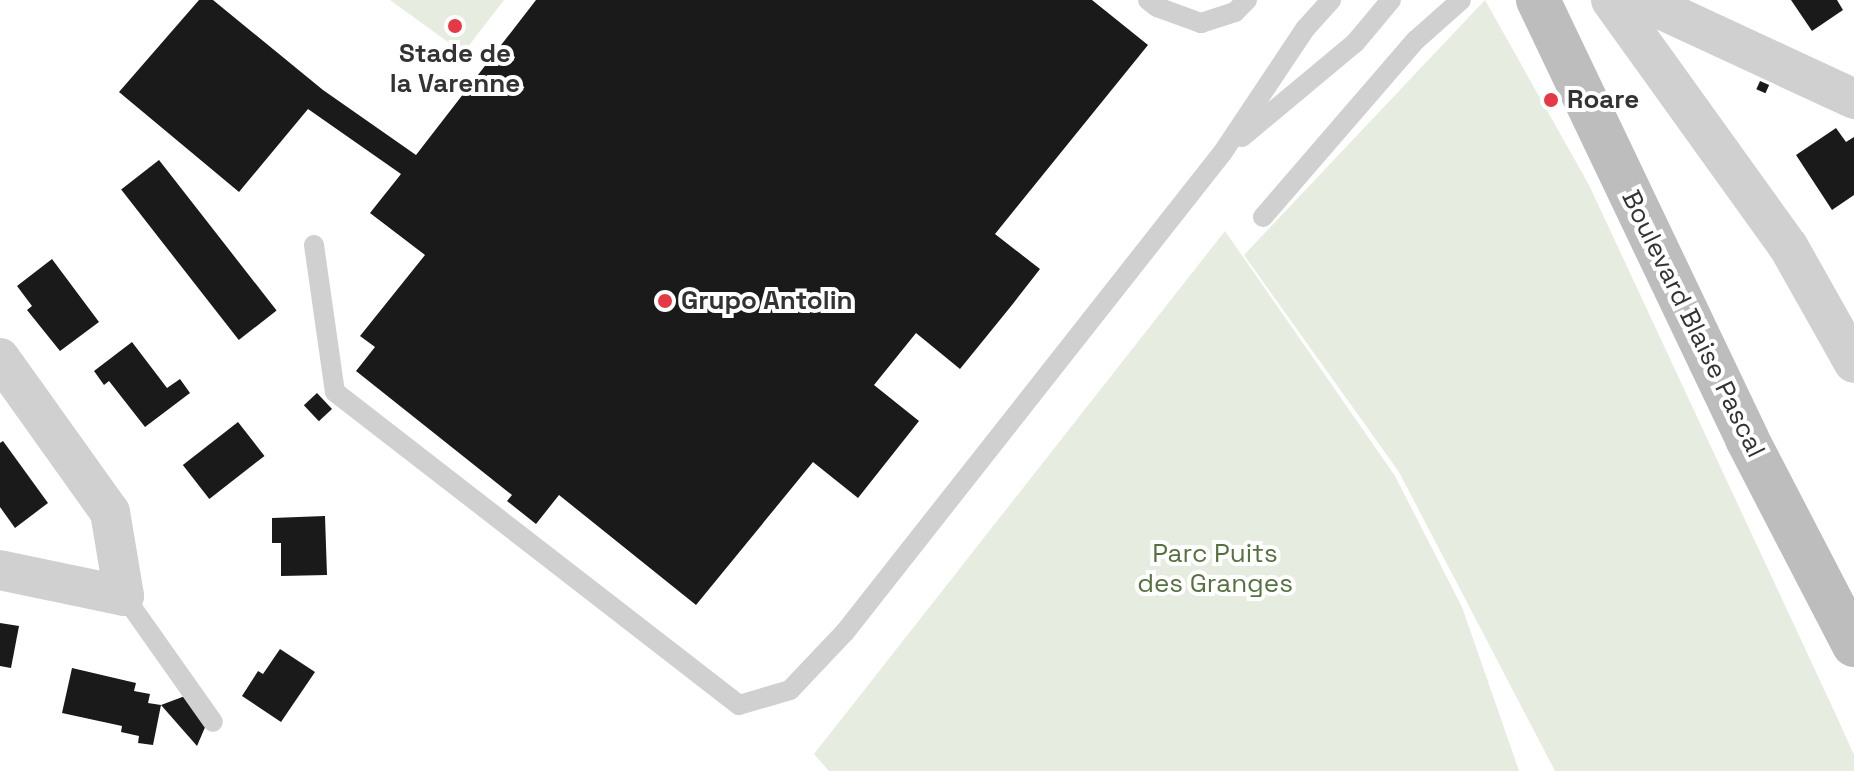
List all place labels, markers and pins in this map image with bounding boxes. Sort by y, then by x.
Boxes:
marker: Stade de la Varenne [446,17,464,35]
place label: Stade de la Varenne [390,38,520,100]
place label: Roare [1567,84,1639,116]
marker: Roare [1542,91,1560,109]
place label: Grupo Antolin [681,285,853,317]
marker: Grupo Antolin [656,292,674,310]

